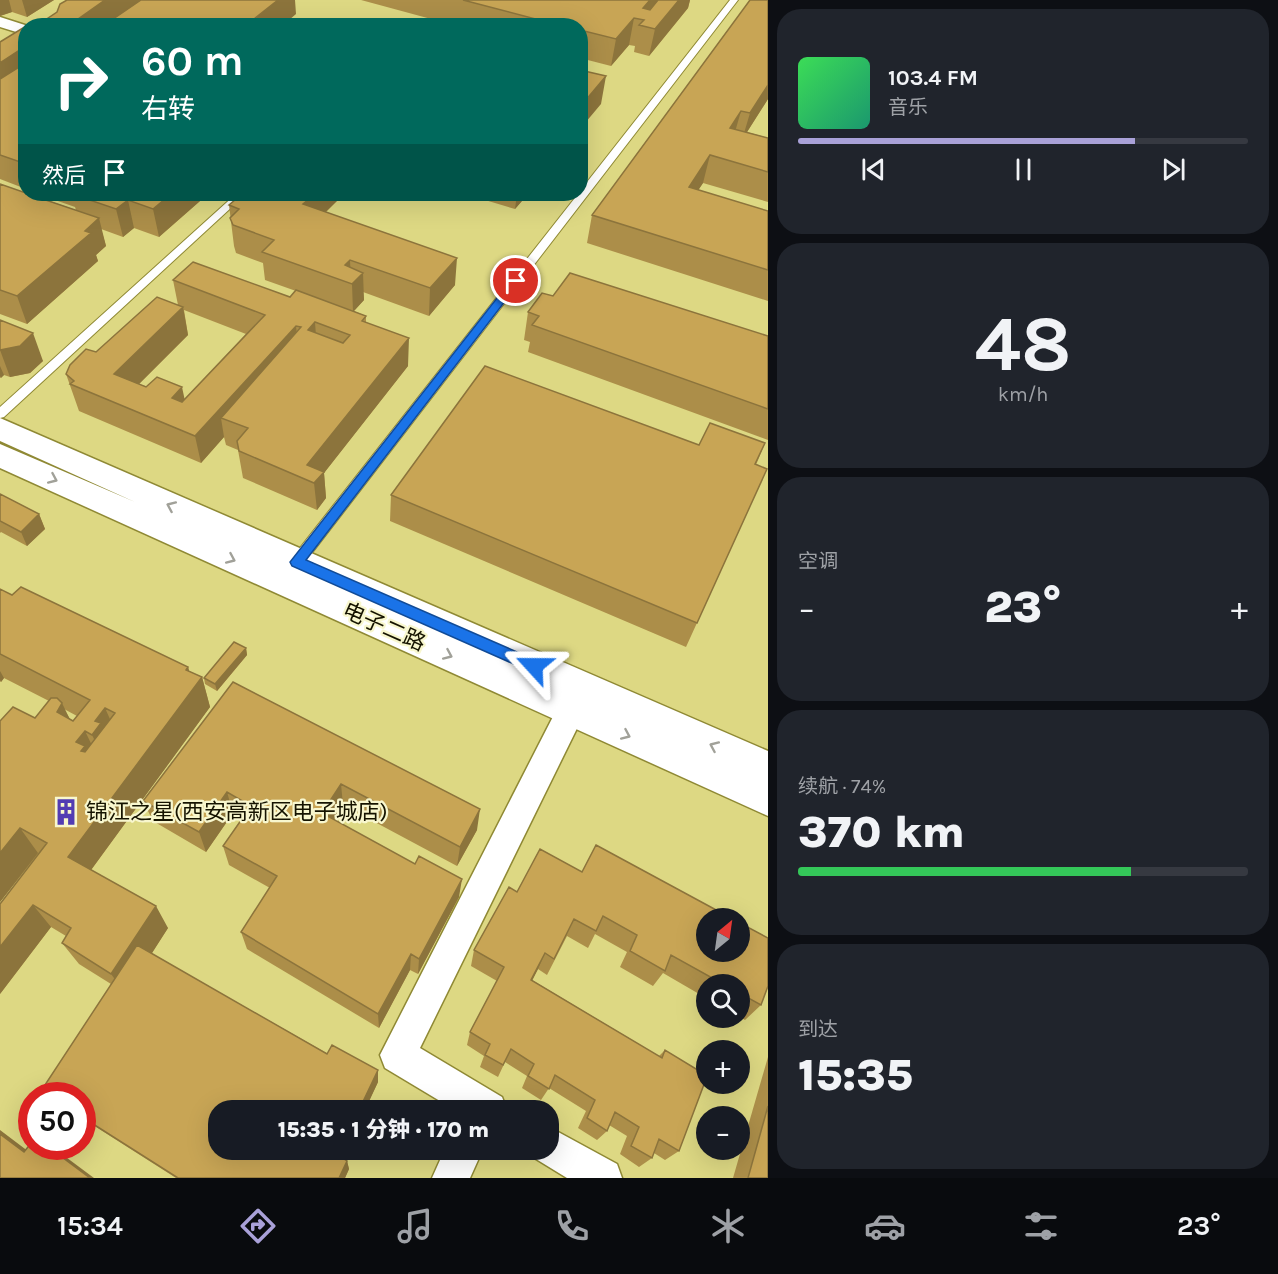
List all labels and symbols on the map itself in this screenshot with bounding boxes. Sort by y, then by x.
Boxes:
pin [490,255,541,306]
one-way arrow [47,472,58,484]
one-way arrow [166,501,177,513]
one-way arrow [225,551,236,563]
street label: 电子二路 [339,597,429,657]
position arrow [502,634,566,698]
one-way arrow [441,648,452,660]
one-way arrow [619,727,630,739]
one-way arrow [710,741,721,753]
building icon: 锦江之星(西安高新区电子城店) [51,797,81,827]
place label: 锦江之星(西安高新区电子城店) [86,799,388,825]
north arrow [696,908,750,962]
speed limit sign: 50 [18,1082,96,1160]

